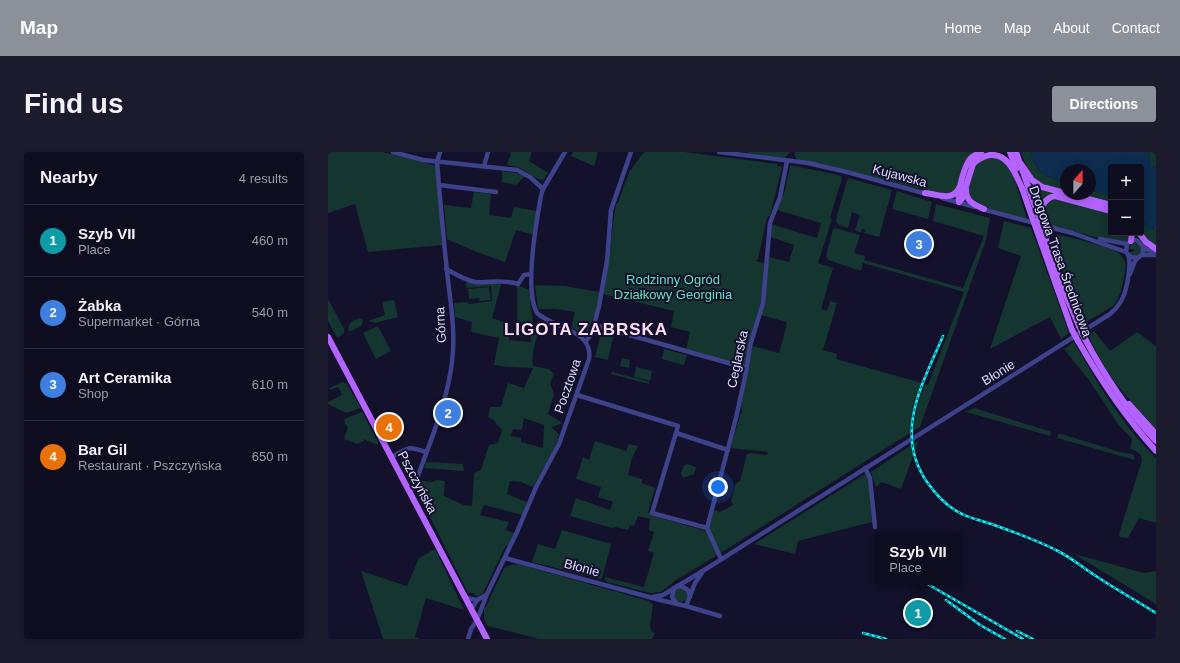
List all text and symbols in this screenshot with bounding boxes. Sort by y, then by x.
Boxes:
text: Map [20,17,58,38]
text: Home [945,20,982,36]
text: Map [1004,20,1031,36]
text: About [1053,20,1090,36]
text: Contact [1112,20,1160,36]
button: Directions [1052,86,1156,122]
text: Find us [24,88,124,119]
street label: Kujawska [871,161,929,190]
north arrow [1060,164,1096,200]
map controls [1108,164,1144,236]
button: + [1108,164,1144,200]
text: Nearby [40,168,98,187]
text: 4 results [239,171,288,186]
street label: Drogowa Trasa Średnicowa [1026,184,1095,339]
button: − [1108,200,1144,236]
text: Szyb VII [78,225,136,242]
pin: 3 [906,229,932,259]
text: 1 [49,233,57,248]
text: 460 m [252,233,288,248]
text: Place [78,242,111,257]
park label: Rodzinny Ogród Działkowy Georginia [614,272,733,302]
text: Żabka [78,297,121,314]
text: 2 [49,305,57,320]
text: 540 m [252,305,288,320]
street label: Górna [432,306,449,343]
text: Supermarket · Górna [78,314,200,329]
district label: LIGOTA ZABRSKA [504,320,668,339]
street label: Ceglarska [724,328,751,389]
street label: Pocztowa [551,356,584,415]
street label: Błonie [979,356,1018,388]
text: Art Ceramika [78,369,171,386]
text: 3 [49,377,57,392]
text: 610 m [252,377,288,392]
text: Shop [78,386,108,401]
pin: 2 [435,398,461,428]
pin: 4 [376,412,402,442]
text: Bar Gil [78,441,127,458]
street label: Pszczyńska [395,448,441,517]
text: 4 [49,449,57,464]
text: 650 m [252,449,288,464]
text: Restaurant · Pszczyńska [78,458,222,473]
your location [708,477,728,497]
popup [875,533,961,585]
text: Szyb VII [889,543,947,560]
street label: Błonie [562,556,601,579]
text: Place [889,560,922,575]
pin: 1 [905,598,931,628]

